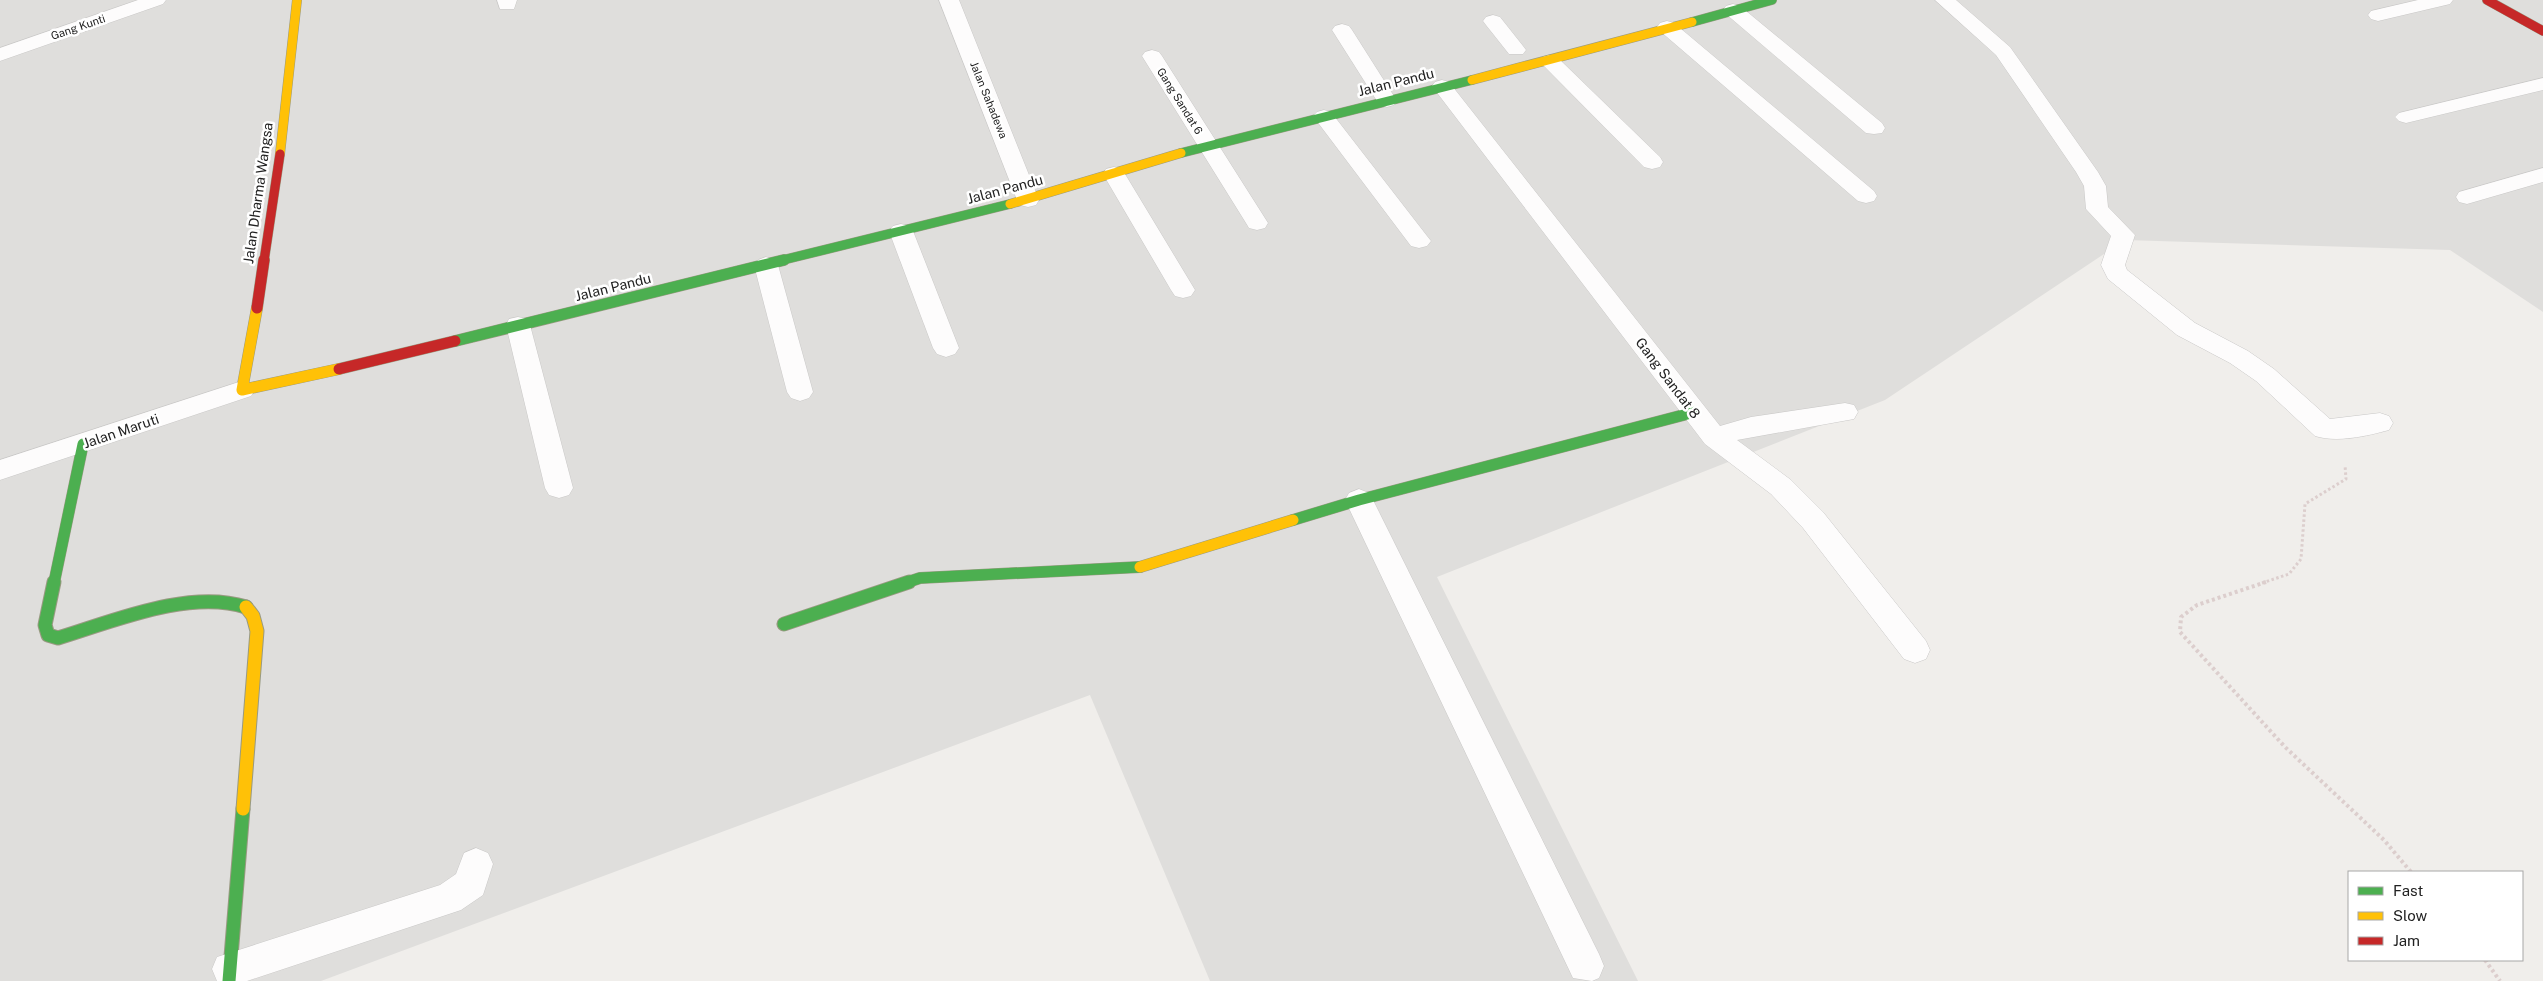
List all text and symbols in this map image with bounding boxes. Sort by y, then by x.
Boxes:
street label: Gang Kunti [49,12,107,42]
street label: Jalan Sahadewa [968,60,1010,140]
street label: Jalan Pandu [1356,65,1436,99]
street label: Gang Sandat 6 [1155,66,1205,137]
street label: Jalan Dharma Wangsa [240,121,276,265]
street label: Jalan Pandu [965,171,1045,207]
street label: Jalan Pandu [573,270,653,304]
street label: Gang Sandat 8 [1632,334,1704,422]
street label: Jalan Maruti [81,411,161,451]
legend [2348,871,2523,961]
text: Fast [2393,882,2423,899]
text: Slow [2393,907,2428,924]
text: Jam [2393,932,2420,949]

